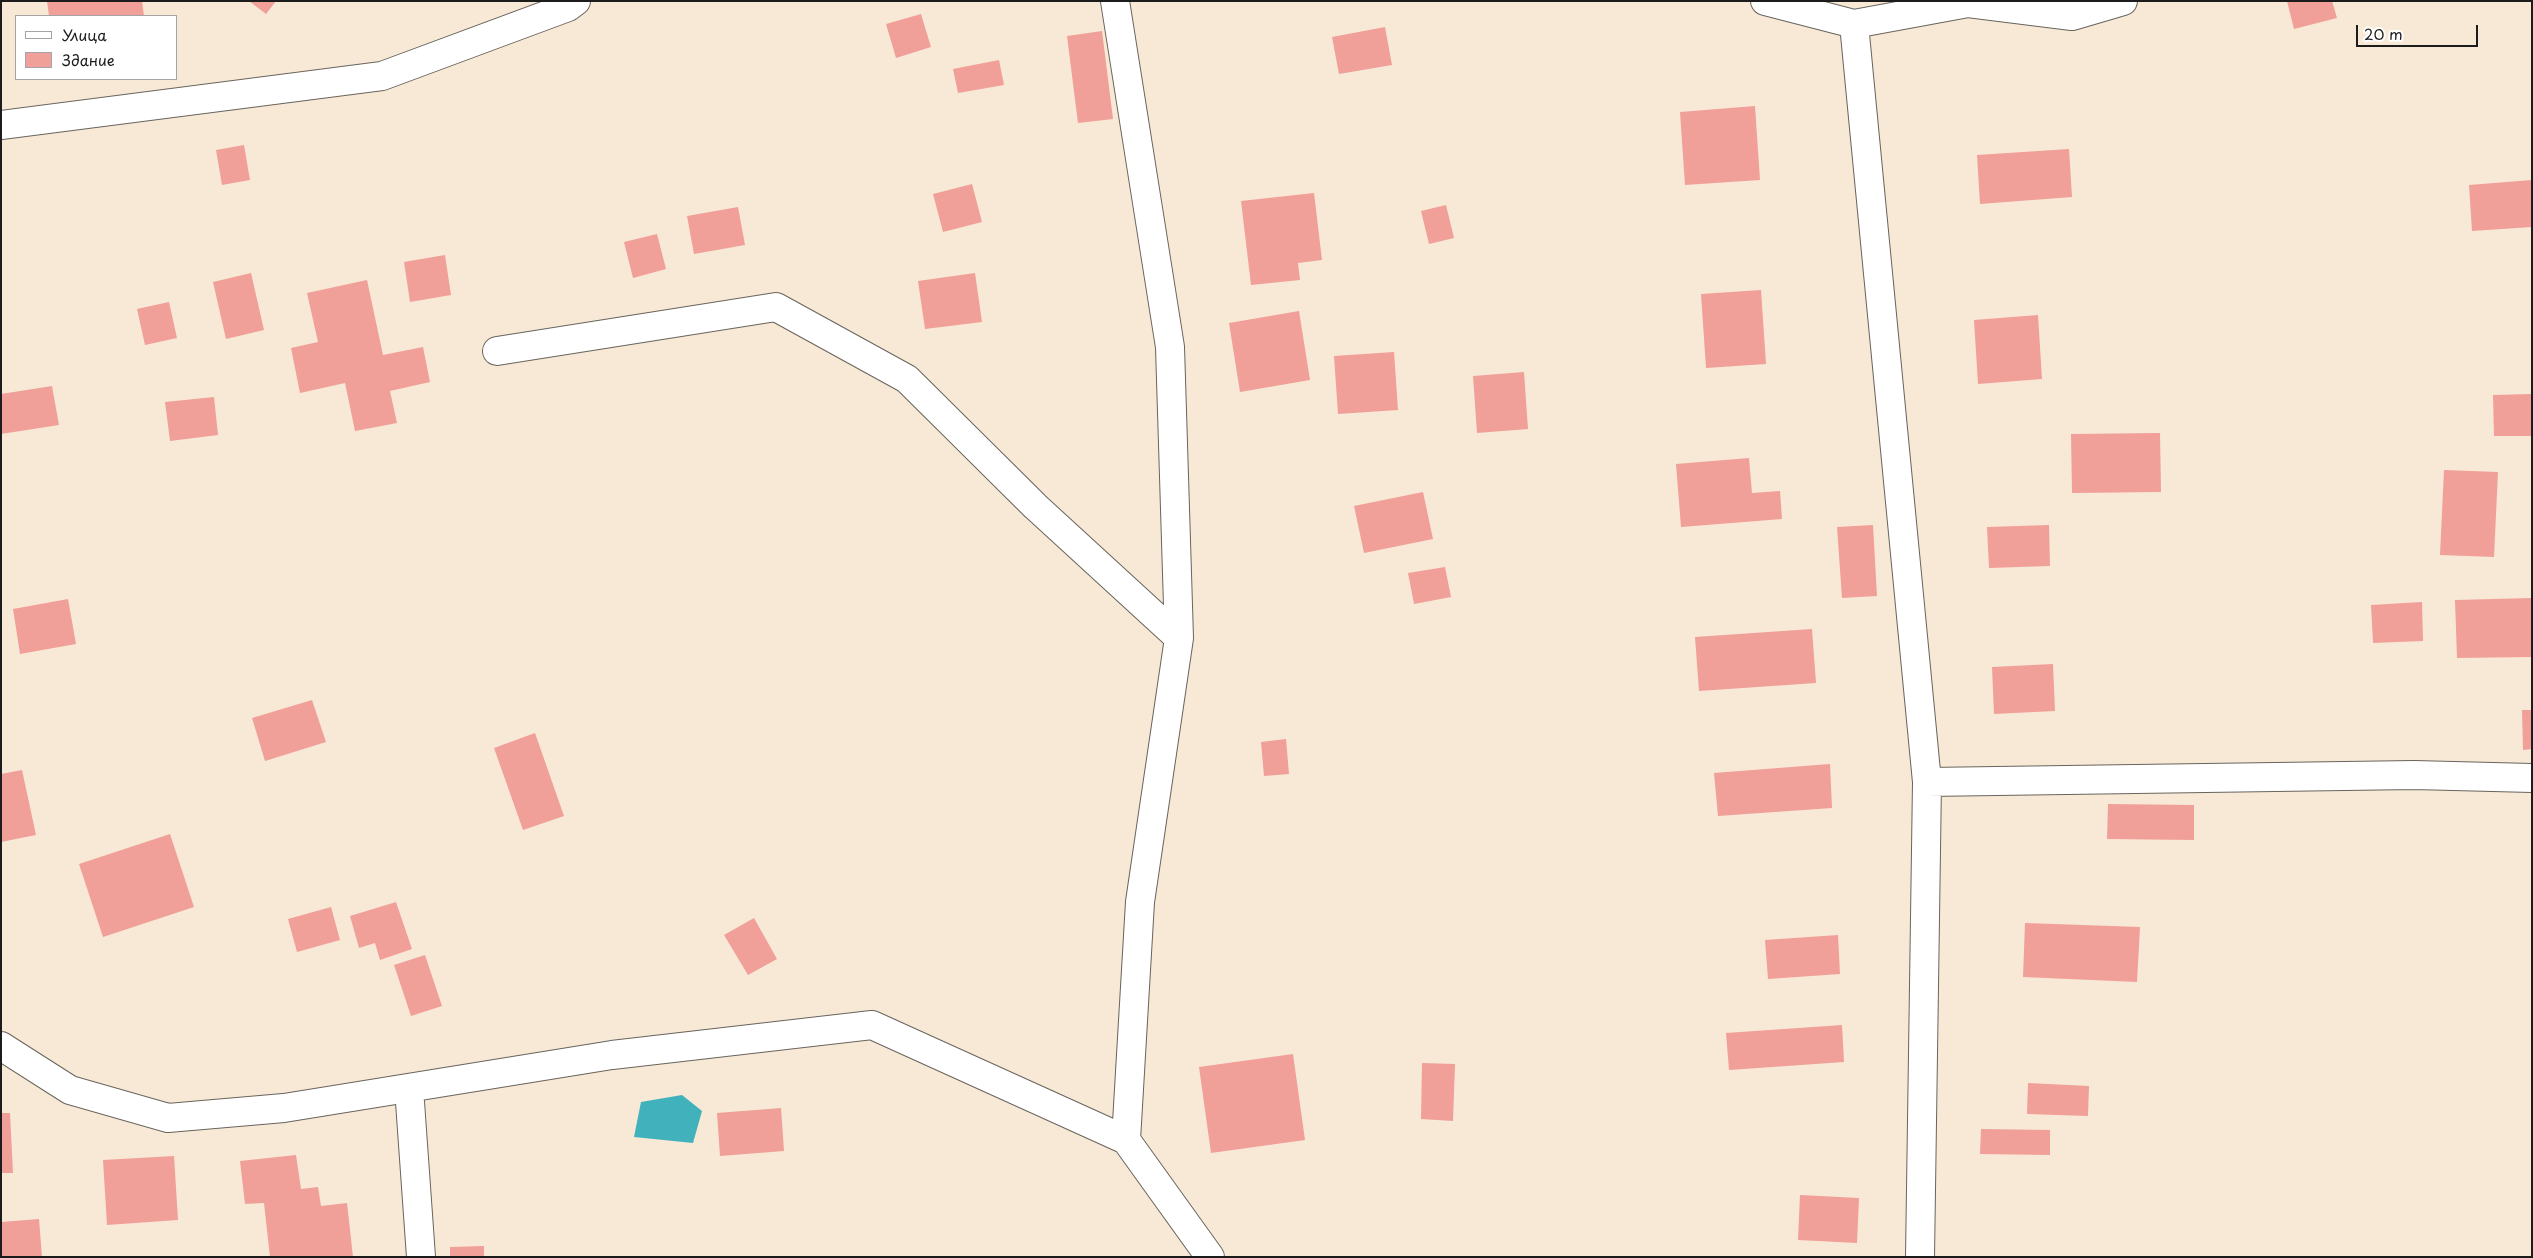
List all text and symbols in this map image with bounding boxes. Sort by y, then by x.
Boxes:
legend [15,15,178,80]
scale bar [2358,15,2480,47]
text: 20 m [2364,22,2403,45]
text: Улица [62,23,107,46]
text: Здание [62,48,115,71]

